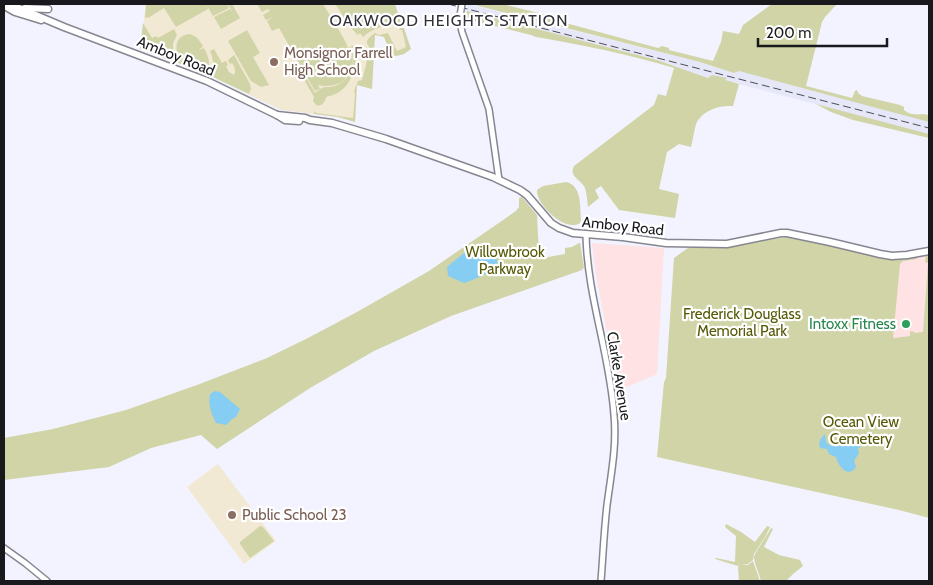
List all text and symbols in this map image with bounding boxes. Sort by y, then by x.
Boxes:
district label: OAKWOOD HEIGHTS STATION [330,11,568,30]
scale bar [758,15,887,47]
text: 200 m [766,24,811,42]
street label: Amboy Road [134,32,218,80]
place label: Monsignor Farrell High School [284,44,393,79]
marker: Monsignor Farrell High School [268,56,280,68]
street label: Amboy Road [581,213,665,239]
park label: Willowbrook Parkway [465,243,545,278]
park label: Frederick Douglass Memorial Park [683,305,801,340]
place label: Intoxx Fitness [809,315,896,333]
marker: Intoxx Fitness [900,318,912,330]
street label: Clarke Avenue [603,330,635,422]
park label: Ocean View Cemetery [823,413,899,448]
place label: Public School 23 [242,506,347,524]
marker: Public School 23 [226,509,238,521]

